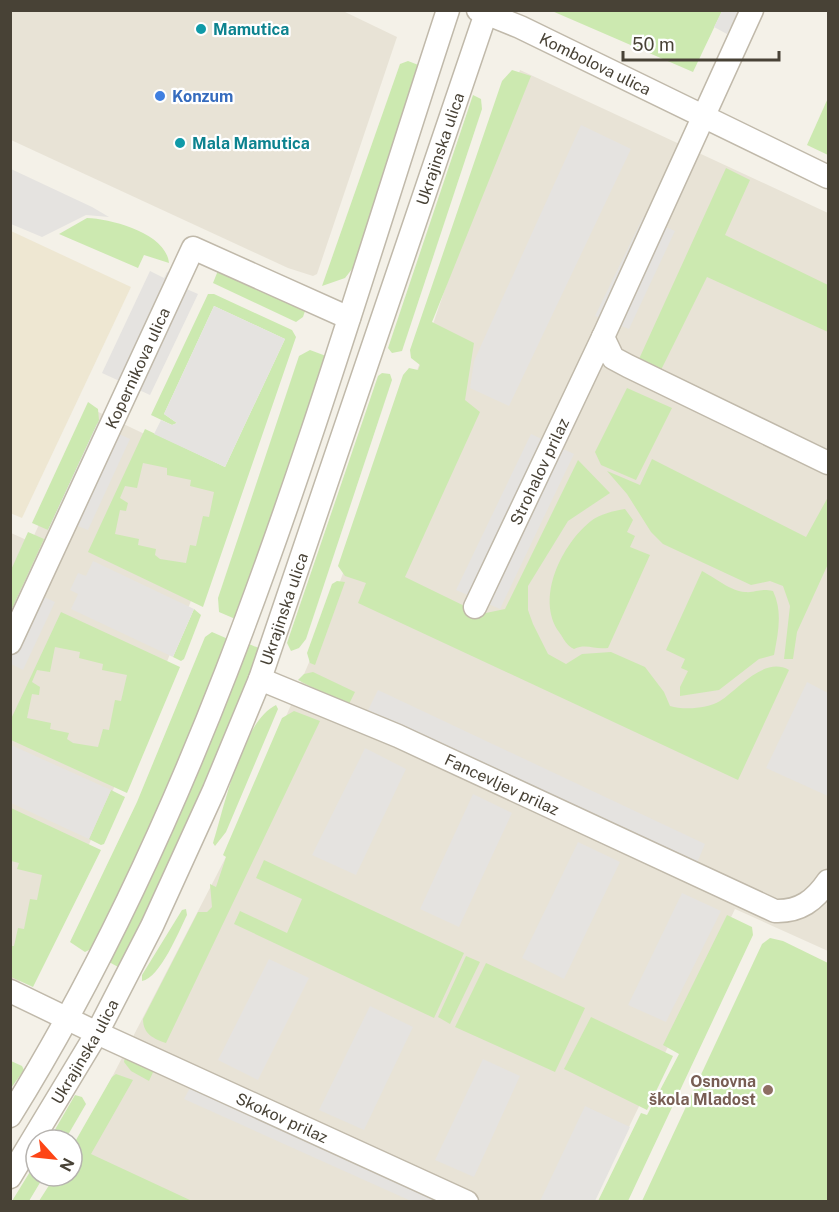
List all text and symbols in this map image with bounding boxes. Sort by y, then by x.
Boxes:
place label: Mamutica [213,20,289,39]
marker: Mamutica [194,22,208,36]
scale bar [623,24,779,62]
street label: Kombolova ulica [536,28,654,99]
text: 50 m [632,34,675,55]
place label: Konzum [172,87,233,106]
marker: Konzum [153,89,167,103]
street label: Ukrajinska ulica [412,90,468,208]
place label: Mala Mamutica [192,134,310,153]
marker: Mala Mamutica [173,136,187,150]
street label: Kopernikova ulica [101,304,174,432]
street label: Strohalov prilaz [506,415,573,528]
street label: Ukrajinska ulica [256,550,312,668]
street label: Fancevljev prilaz [442,750,563,819]
street label: Ukrajinska ulica [47,996,122,1107]
place label: Osnovna škola Mladost [649,1072,756,1109]
marker: Osnovna škola Mladost [761,1083,775,1097]
street label: Skokov prilaz [233,1088,331,1147]
north arrow [24,1128,84,1188]
text: N [56,1155,78,1174]

